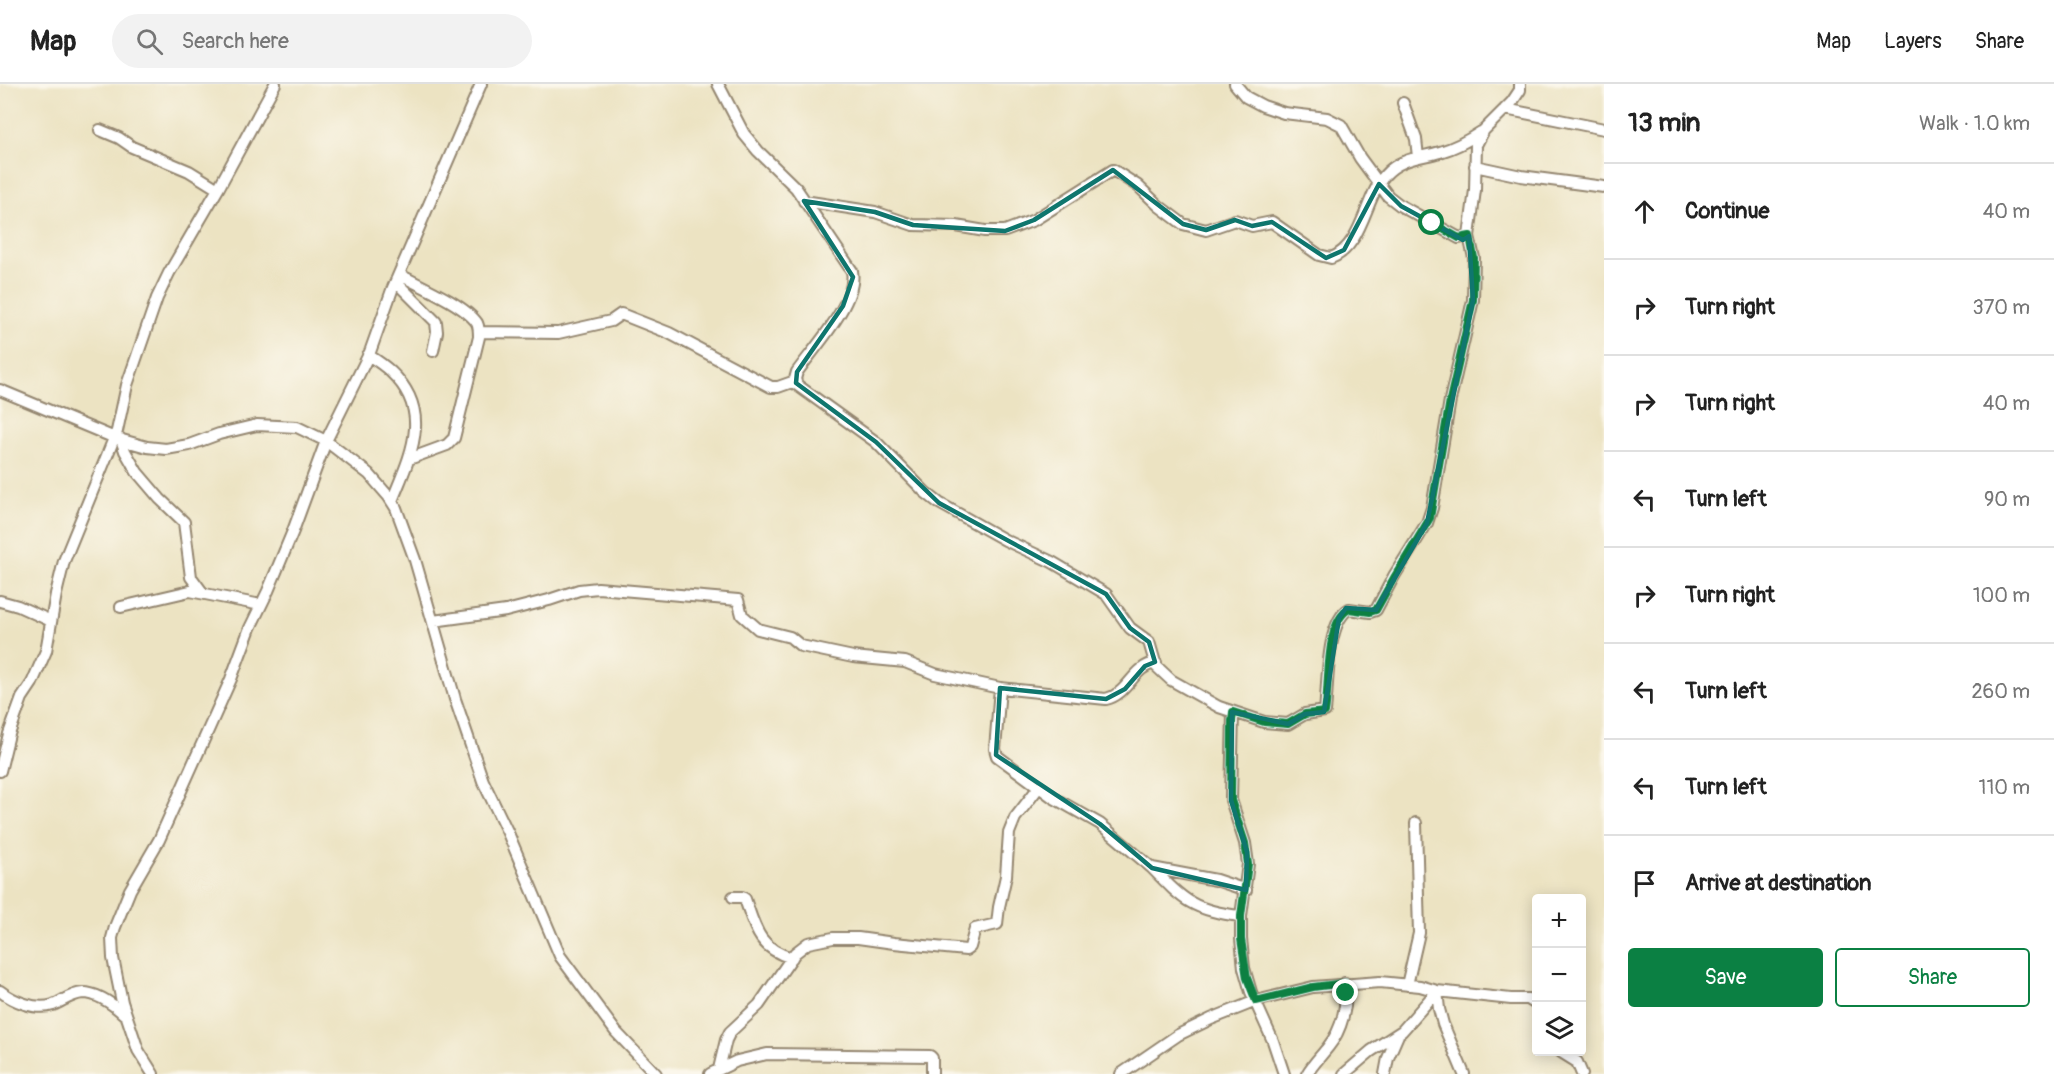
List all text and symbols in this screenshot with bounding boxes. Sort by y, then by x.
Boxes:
search box [112,14,532,68]
text: Map [30,24,76,59]
icon: search [133,25,166,58]
text: Search here [181,27,289,55]
text: Map [1816,28,1851,55]
text: Layers [1884,28,1942,55]
text: Share [1975,28,2024,55]
text: 13 min [1628,107,1701,139]
text: Walk · 1.0 km [1919,111,2030,136]
icon: ahead [1628,195,1661,228]
text: Continue [1685,197,1769,225]
text: 40 m [1983,199,2030,224]
route start [1418,209,1444,235]
icon: right [1628,291,1661,324]
text: Turn right [1685,293,1775,321]
text: 370 m [1973,295,2030,320]
icon: right [1628,387,1661,420]
text: Turn right [1685,389,1775,417]
text: 40 m [1983,391,2030,416]
icon: left [1628,483,1661,516]
text: Turn left [1685,485,1767,513]
text: 90 m [1984,487,2030,512]
icon: right [1628,579,1661,612]
text: Turn right [1685,581,1775,609]
text: 100 m [1973,583,2030,608]
icon: left [1628,675,1661,708]
text: Turn left [1685,677,1767,705]
text: 260 m [1971,679,2030,704]
icon: left [1628,771,1661,804]
text: Turn left [1685,773,1767,801]
text: 110 m [1979,775,2030,800]
icon: arrive [1628,867,1661,900]
text: Arrive at destination [1685,869,1871,897]
map controls [1532,894,1586,1056]
button: + [1532,894,1586,948]
button: − [1532,948,1586,1002]
button: Save [1628,948,1823,1007]
button: Share [1835,948,2030,1007]
route end [1332,979,1358,1005]
button: layers [1532,1002,1586,1056]

